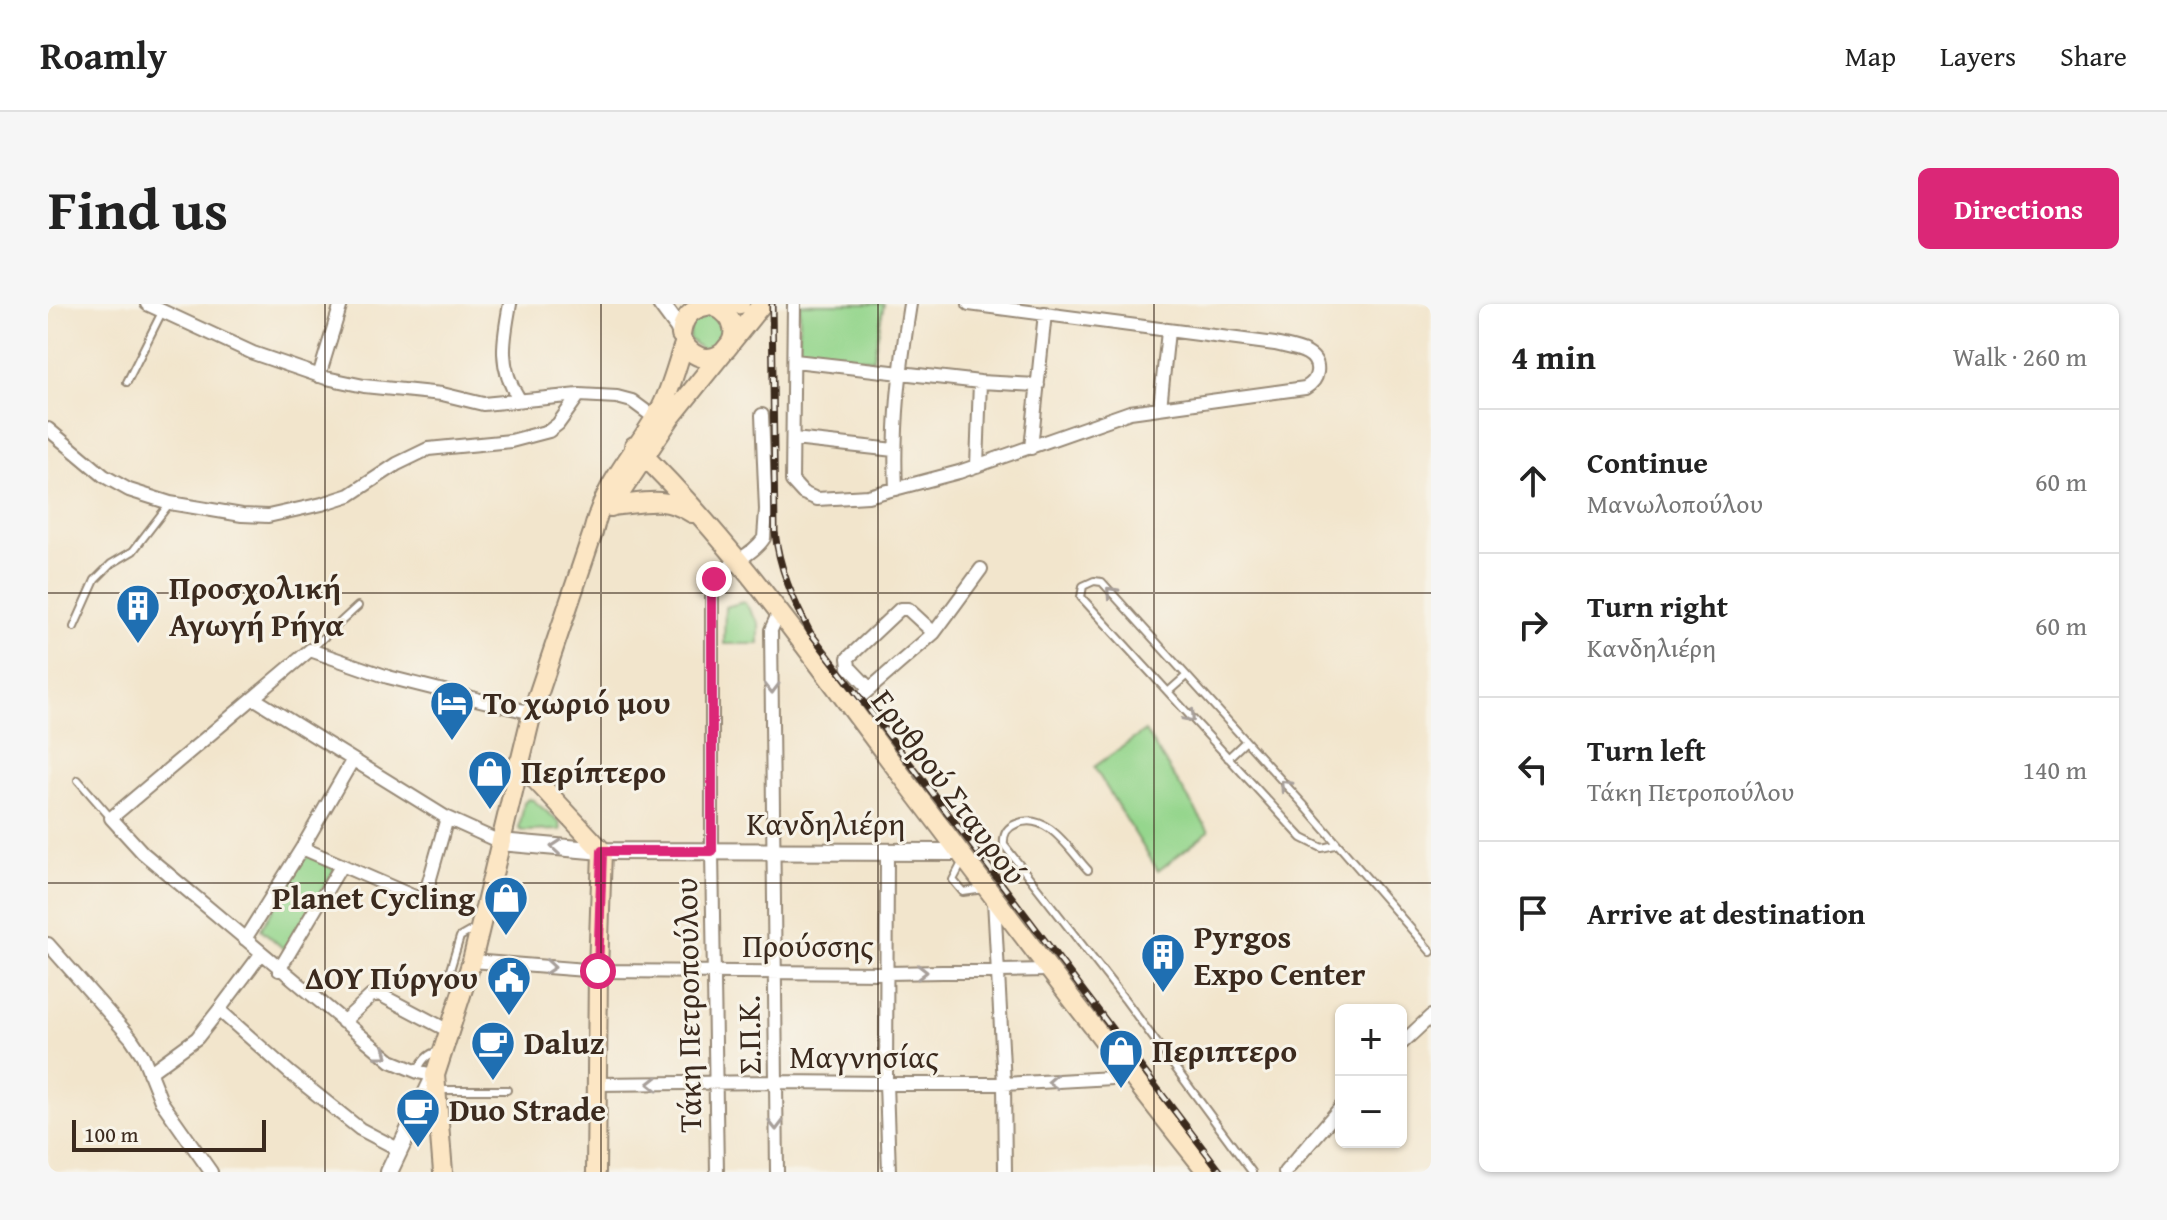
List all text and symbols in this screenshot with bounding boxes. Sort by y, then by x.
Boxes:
text: Roamly [40,27,167,83]
text: Map [1845,35,1896,76]
text: Layers [1940,35,2016,76]
text: Share [2060,35,2127,76]
text: Find us [48,167,228,250]
button: Directions [1918,168,2119,249]
text: 4 min [1511,332,1596,381]
text: Walk · 260 m [1953,337,2087,376]
text: Continue [1587,440,1708,484]
icon: ahead [1511,459,1555,503]
text: 60 m [2035,462,2087,501]
text: Μανωλοπούλου [1587,484,1763,523]
route end [696,561,732,597]
place label: Προσχολική Αγωγή Ρήγα [169,564,344,648]
building icon: Προσχολική Αγωγή Ρήγα [114,582,162,645]
text: Turn right [1587,584,1728,628]
one-way arrow [1105,587,1120,601]
icon: right [1511,603,1555,647]
text: 60 m [2035,606,2087,645]
text: Κανδηλιέρη [1587,628,1716,667]
hotel icon: Το χωριό μου [428,679,476,742]
place label: Το χωριό μου [483,679,670,726]
street label: Ερυθρού Σταυρού [860,679,1038,894]
one-way arrow [763,682,781,695]
one-way arrow [1181,707,1195,722]
text: Turn left [1587,728,1706,772]
icon: left [1511,747,1555,791]
shop icon: Περίπτερο [466,748,514,811]
place label: Περίπτερο [521,748,666,795]
text: 140 m [2022,750,2087,789]
text: Τάκη Πετροπούλου [1587,772,1794,811]
one-way arrow [1280,779,1295,794]
street label: Κανδηλιέρη [746,800,906,847]
one-way arrow [549,839,562,856]
place label: Planet Cycling [272,874,475,921]
shop icon: Planet Cycling [482,874,530,937]
street label: Τάκη Πετροπούλου [662,877,713,1133]
icon: arrive [1511,891,1555,935]
text: Arrive at destination [1587,891,1865,935]
place label: Pyrgos Expo Center [1194,913,1366,997]
street label: Προύσσης [742,922,874,969]
building icon: Pyrgos Expo Center [1139,931,1187,994]
route start [580,953,616,989]
place label: ΔΟΥ Πύργου [305,954,478,1001]
public building icon: ΔΟΥ Πύργου [485,954,533,1017]
one-way arrow [544,959,557,976]
one-way arrow [916,963,929,981]
street label: Σ.Π.Κ. [724,995,773,1075]
map controls [1335,1004,1407,1148]
button: + [1335,1004,1407,1076]
cafe icon: Daluz [469,1019,517,1082]
place label: Daluz [524,1019,605,1066]
shop icon: Περιπτερο [1097,1027,1145,1090]
place label: Περιπτερο [1152,1027,1297,1074]
street label: Μαγνησίας [789,1033,939,1080]
one-way arrow [374,1045,389,1059]
one-way arrow [1046,1073,1059,1090]
one-way arrow [646,1075,659,1093]
button: − [1335,1076,1407,1148]
cafe icon: Duo Strade [394,1086,442,1149]
place label: Duo Strade [449,1086,606,1133]
scale bar [72,1116,266,1152]
text: 100 m [84,1118,139,1150]
one-way arrow [768,1119,785,1132]

